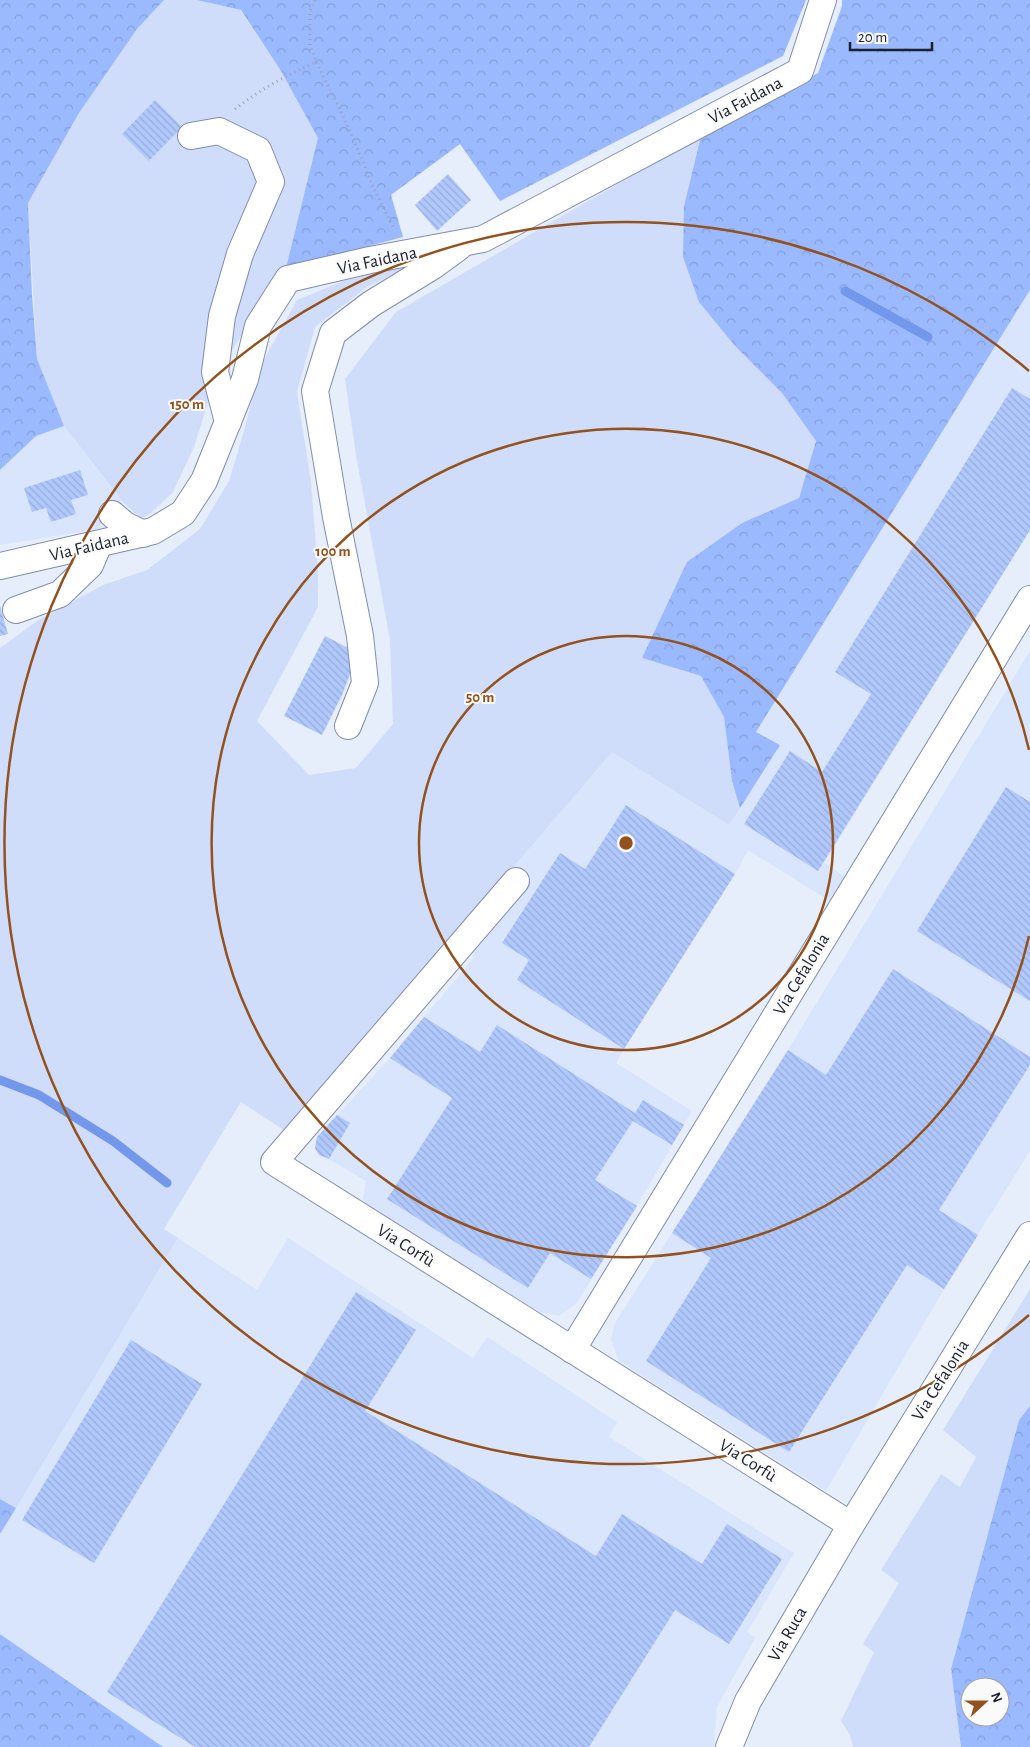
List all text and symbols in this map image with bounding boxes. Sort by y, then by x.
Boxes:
scale bar [850,20,932,52]
text: 20 m [858,30,887,45]
street label: Via Faidana [706,74,785,128]
street label: Via Faidana [336,244,419,278]
text: 150 m [170,397,204,412]
street label: Via Faidana [48,529,131,565]
text: 100 m [315,544,351,559]
text: 50 m [466,690,494,705]
centre of rings [617,834,635,852]
street label: Via Cefalonia [771,931,833,1018]
street label: Via Corfù [374,1221,437,1270]
street label: Via Cefalonia [909,1337,973,1424]
street label: Via Corfù [716,1436,779,1485]
street label: Via Ruca [765,1604,811,1665]
north arrow [960,1677,1010,1727]
text: N [988,1691,1004,1705]

